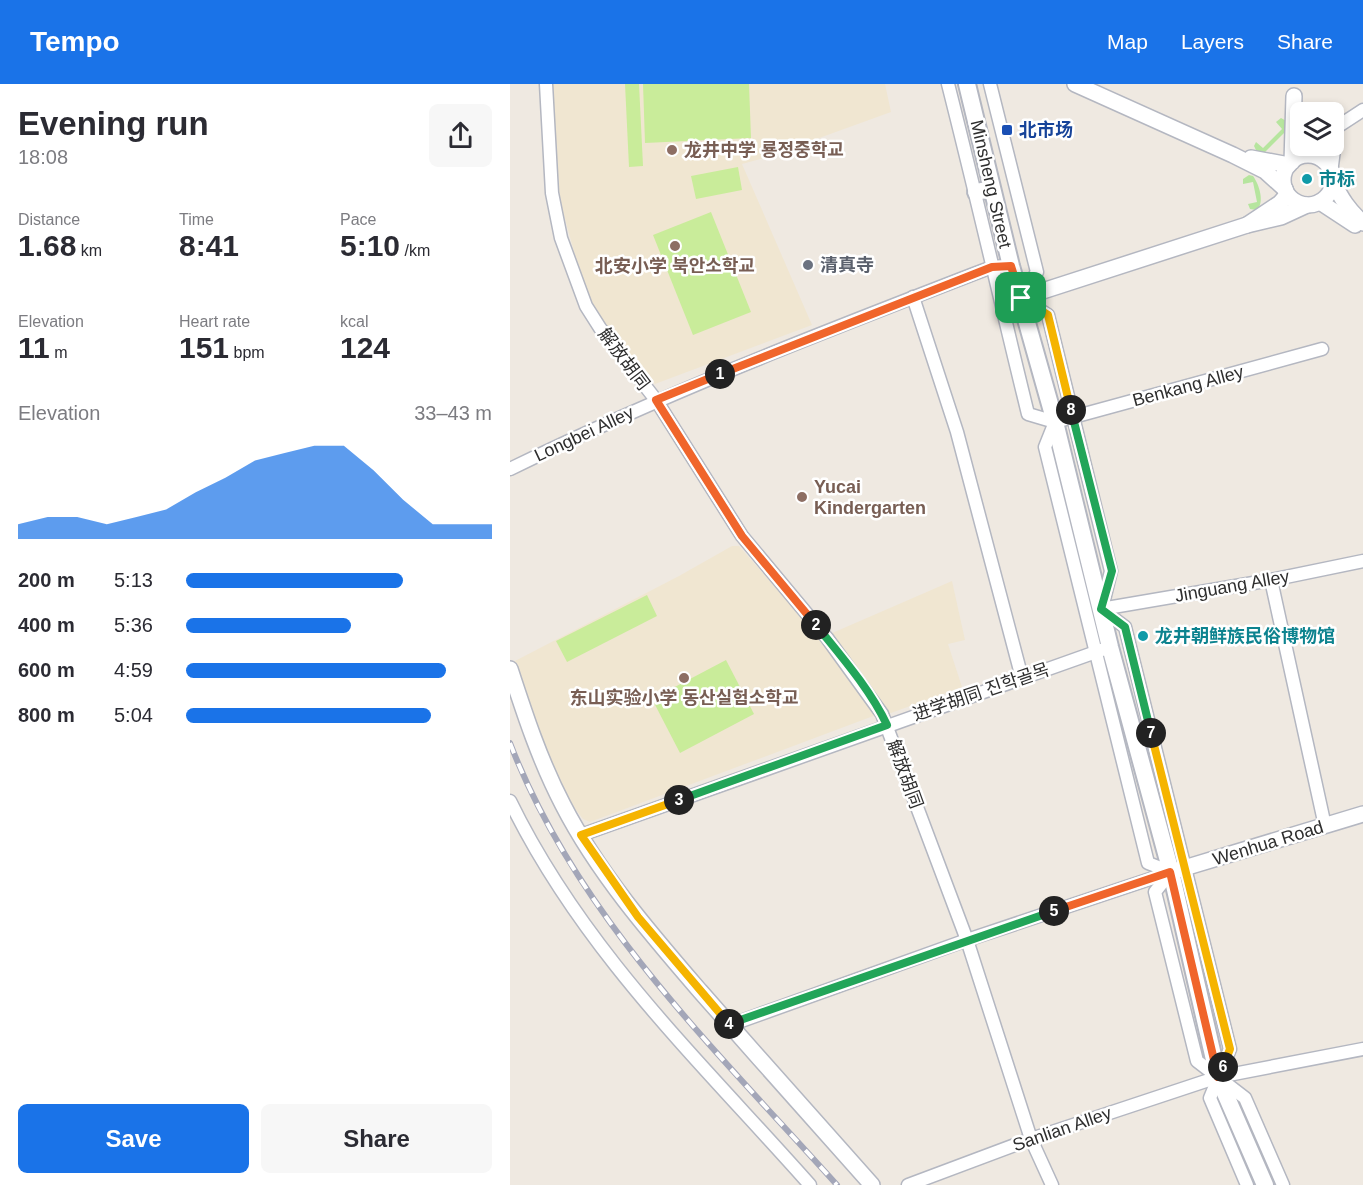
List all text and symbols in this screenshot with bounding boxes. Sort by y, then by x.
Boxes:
text: Tempo [30,26,120,57]
text: Map [1107,30,1148,53]
text: Layers [1181,30,1244,53]
text: Share [1277,30,1333,53]
map controls [1290,102,1344,156]
button: layers [1290,102,1344,156]
button: share [429,104,492,167]
text: Evening run [18,105,209,142]
street label: Minsheng Street [967,118,1015,250]
place label: 北市场 [1019,120,1073,140]
marker: 北市场 [1000,123,1014,137]
place label: 龙井中学 룡정중학교 [684,140,844,160]
marker: 龙井中学 룡정중학교 [665,143,679,157]
text: 18:08 [18,146,68,168]
place label: 市标 [1319,169,1355,189]
marker: 市标 [1300,172,1314,186]
text: Distance [18,211,80,228]
text: Time [179,211,214,228]
text: Pace [340,211,376,228]
text: 1.68 [18,229,76,262]
text: 8:41 [179,229,239,262]
text: 5:10 [340,229,400,262]
marker: 北安小学 북안소학교 [668,239,682,253]
text: km [76,242,102,259]
text: /km [400,242,430,259]
place label: 清真寺 [820,255,874,275]
place label: 北安小学 북안소학교 [595,256,755,276]
marker: 清真寺 [801,258,815,272]
pin [995,272,1046,323]
icon: arrive [1004,281,1037,314]
text: Elevation [18,313,84,330]
text: Heart rate [179,313,250,330]
text: kcal [340,313,368,330]
street label: 解放胡同 [594,324,654,394]
text: 11 [18,331,50,364]
text: 151 [179,331,229,364]
text: 124 [340,331,390,364]
text: m [50,344,68,361]
text: bpm [229,344,265,361]
pin: 1 [705,359,735,389]
street label: Benkang Alley [1130,362,1246,410]
text: 1 [716,365,724,382]
pin: 8 [1056,395,1086,425]
text: 8 [1067,401,1075,418]
text: Elevation [18,402,100,424]
text: 33–43 m [414,402,492,424]
street label: Longbei Alley [531,402,637,466]
place label: Yucai Kindergarten [814,477,926,518]
marker: Yucai Kindergarten [795,490,809,504]
street label: Jinguang Alley [1173,566,1291,606]
text: 200 m [18,569,75,591]
text: 5:13 [114,569,153,591]
pin: 2 [801,610,831,640]
text: 400 m [18,614,75,636]
text: 5:36 [114,614,153,636]
text: 2 [812,616,820,633]
place label: 龙井朝鲜族民俗博物馆 [1155,626,1335,646]
marker: 龙井朝鲜族民俗博物馆 [1136,629,1150,643]
text: 600 m [18,659,75,681]
text: 4:59 [114,659,153,681]
street label: 进学胡同 진학골목 [910,659,1052,725]
marker: 东山实验小学 동산실험소학교 [677,671,691,685]
place label: 东山实验小学 동산실험소학교 [570,688,798,708]
text: 800 m [18,704,75,726]
text: 5:04 [114,704,153,726]
pin: 7 [1136,718,1166,748]
text: 7 [1147,724,1155,741]
street label: 解放胡同 [883,737,927,811]
pin: 3 [664,785,694,815]
text: 3 [675,791,683,808]
street label: Wenhua Road [1210,817,1326,869]
pin: 5 [1039,896,1069,926]
text: 5 [1050,902,1058,919]
pin: 4 [714,1009,744,1039]
text: 4 [725,1015,733,1032]
pin: 6 [1208,1052,1238,1082]
text: 6 [1219,1058,1227,1075]
street label: Sanlian Alley [1010,1103,1114,1155]
button: Save [18,1104,249,1173]
button: Share [261,1104,492,1173]

